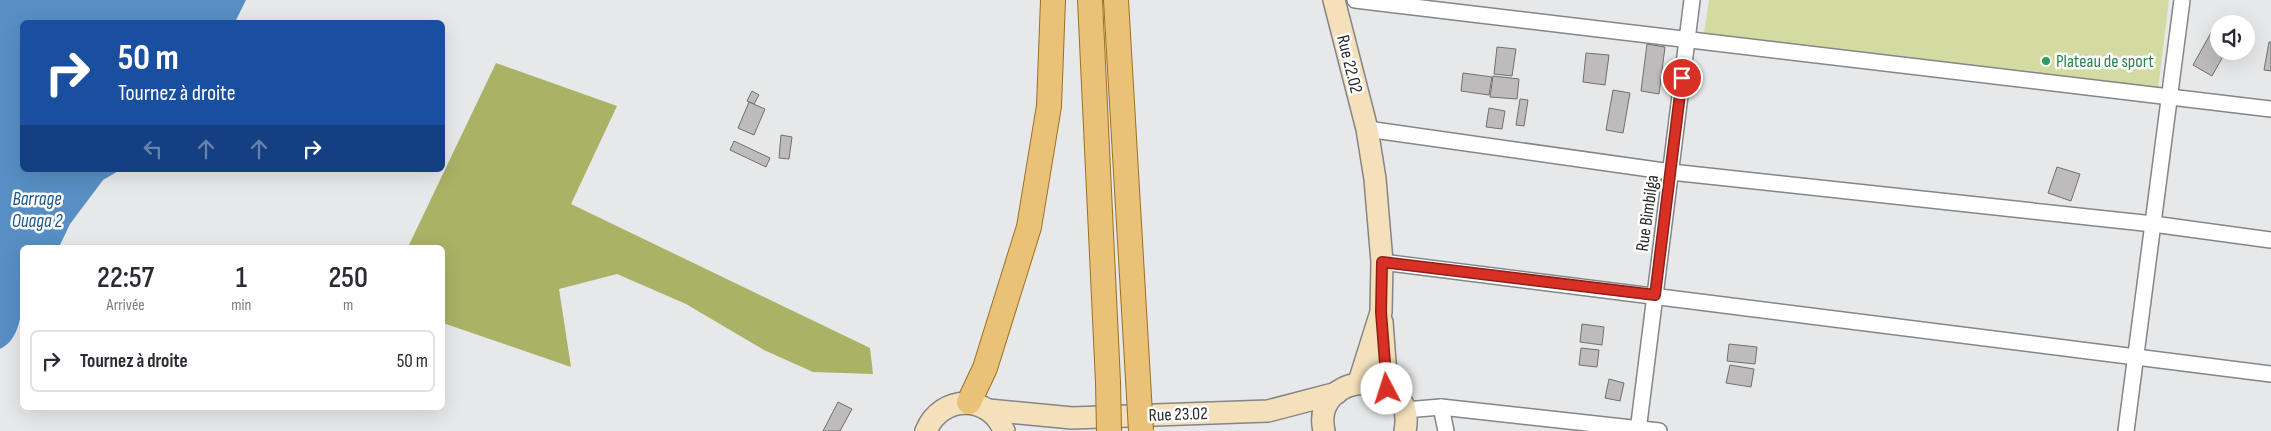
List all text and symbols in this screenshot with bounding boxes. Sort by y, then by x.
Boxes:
map controls [2210,15,2255,60]
button: sound [2210,15,2255,60]
street label: Rue 22.02 [1332,33,1367,95]
text: 50 m [118,37,179,80]
icon: right [35,40,100,105]
place label: Plateau de sport [2056,51,2154,72]
marker: Plateau de sport [2040,55,2052,67]
pin [1661,57,1703,99]
icon: arrive [1668,64,1696,92]
text: Tournez à droite [118,80,235,107]
icon: left [139,135,167,163]
icon: ahead [192,135,220,163]
icon: ahead [245,135,273,163]
icon: right [298,135,326,163]
street label: Rue Bimbilga [1632,173,1663,253]
water label: Barrage Ouaga 2 [12,188,63,233]
text: 22:57 [97,260,154,296]
text: 1 [236,260,247,296]
text: 250 [328,260,368,296]
text: Arrivée [107,296,145,315]
text: min [231,296,251,315]
text: m [343,296,353,315]
icon: right [37,347,65,375]
text: Tournez à droite [80,350,188,373]
text: 50 m [397,350,428,373]
position arrow [1360,362,1412,414]
street label: Rue 23.02 [1148,403,1208,426]

